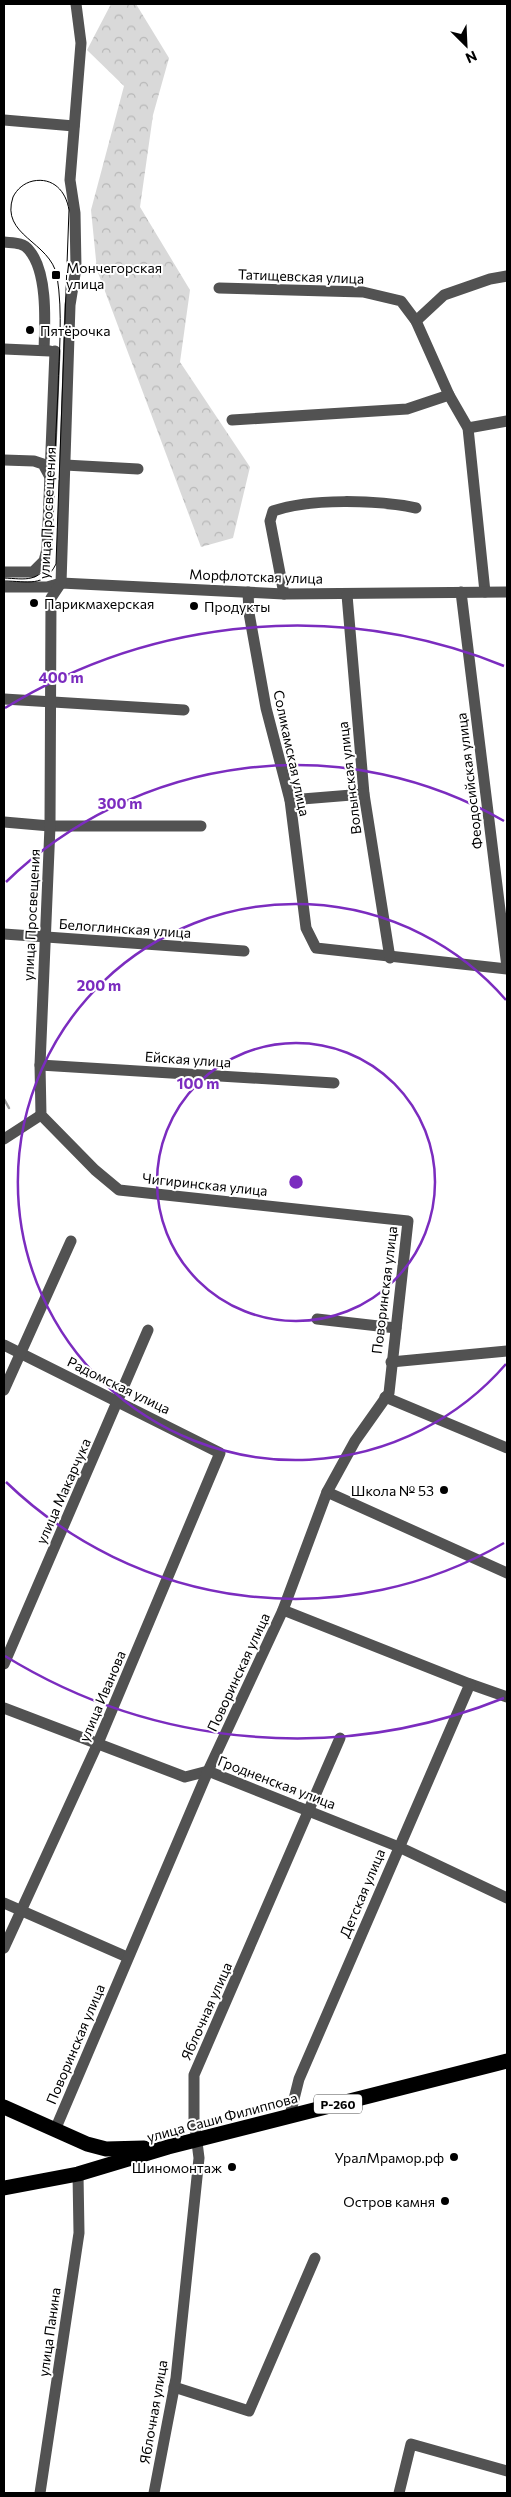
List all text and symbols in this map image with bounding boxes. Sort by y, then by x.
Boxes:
north arrow [441,20,491,70]
text: N [463,47,480,67]
place label: Мончегорская улица [66,259,162,292]
street label: Татищевская улица [238,265,364,287]
marker: Мончегорская улица [50,269,62,281]
place label: Пятёрочка [40,322,110,339]
marker: Пятёрочка [24,324,36,336]
street label: улица Просвещения [35,446,59,580]
street label: Морфлотская улица [189,565,323,587]
place label: Парикмахерская [44,595,154,612]
marker: Парикмахерская [28,597,40,609]
place label: Продукты [204,598,270,615]
marker: Продукты [188,600,200,612]
text: 400 m [38,668,84,686]
street label: Соликамская улица [270,688,314,818]
street label: Феодосийская улица [452,712,486,850]
street label: Волынская улица [334,721,364,835]
text: 300 m [98,794,142,812]
street label: улица Просвещения [19,848,43,982]
street label: Белоглинская улица [58,915,192,941]
text: 200 m [77,976,121,994]
street label: Ейская улица [144,1048,232,1070]
text: 100 m [177,1074,219,1092]
street label: Чигиринская улица [142,1169,268,1199]
centre of rings [287,1173,305,1191]
street label: Поворинская улица [368,1225,400,1355]
street label: Радомская улица [65,1353,173,1417]
street label: улица Макарчука [32,1436,94,1546]
place label: Школа № 53 [351,1482,434,1499]
marker: Школа № 53 [438,1484,450,1496]
street label: Поворинская улица [203,1610,273,1734]
street label: улица Иванова [75,1648,129,1744]
street label: Гродненская улица [216,1752,338,1812]
street label: Детская улица [336,1846,388,1940]
street label: Яблочная улица [177,1959,235,2063]
street label: Поворинская улица [42,1981,108,2107]
street label: улица Саши Филиппова [145,2089,299,2145]
road number: Р-260 [314,2094,362,2114]
place label: УралМрамор.рф [334,2149,444,2166]
marker: УралМрамор.рф [448,2151,460,2163]
place label: Шиномонтаж [132,2159,222,2176]
marker: Шиномонтаж [226,2161,238,2173]
place label: Остров камня [343,2193,435,2210]
marker: Остров камня [439,2195,451,2207]
street label: улица Панина [34,2286,64,2378]
street label: Яблочная улица [135,2359,171,2465]

